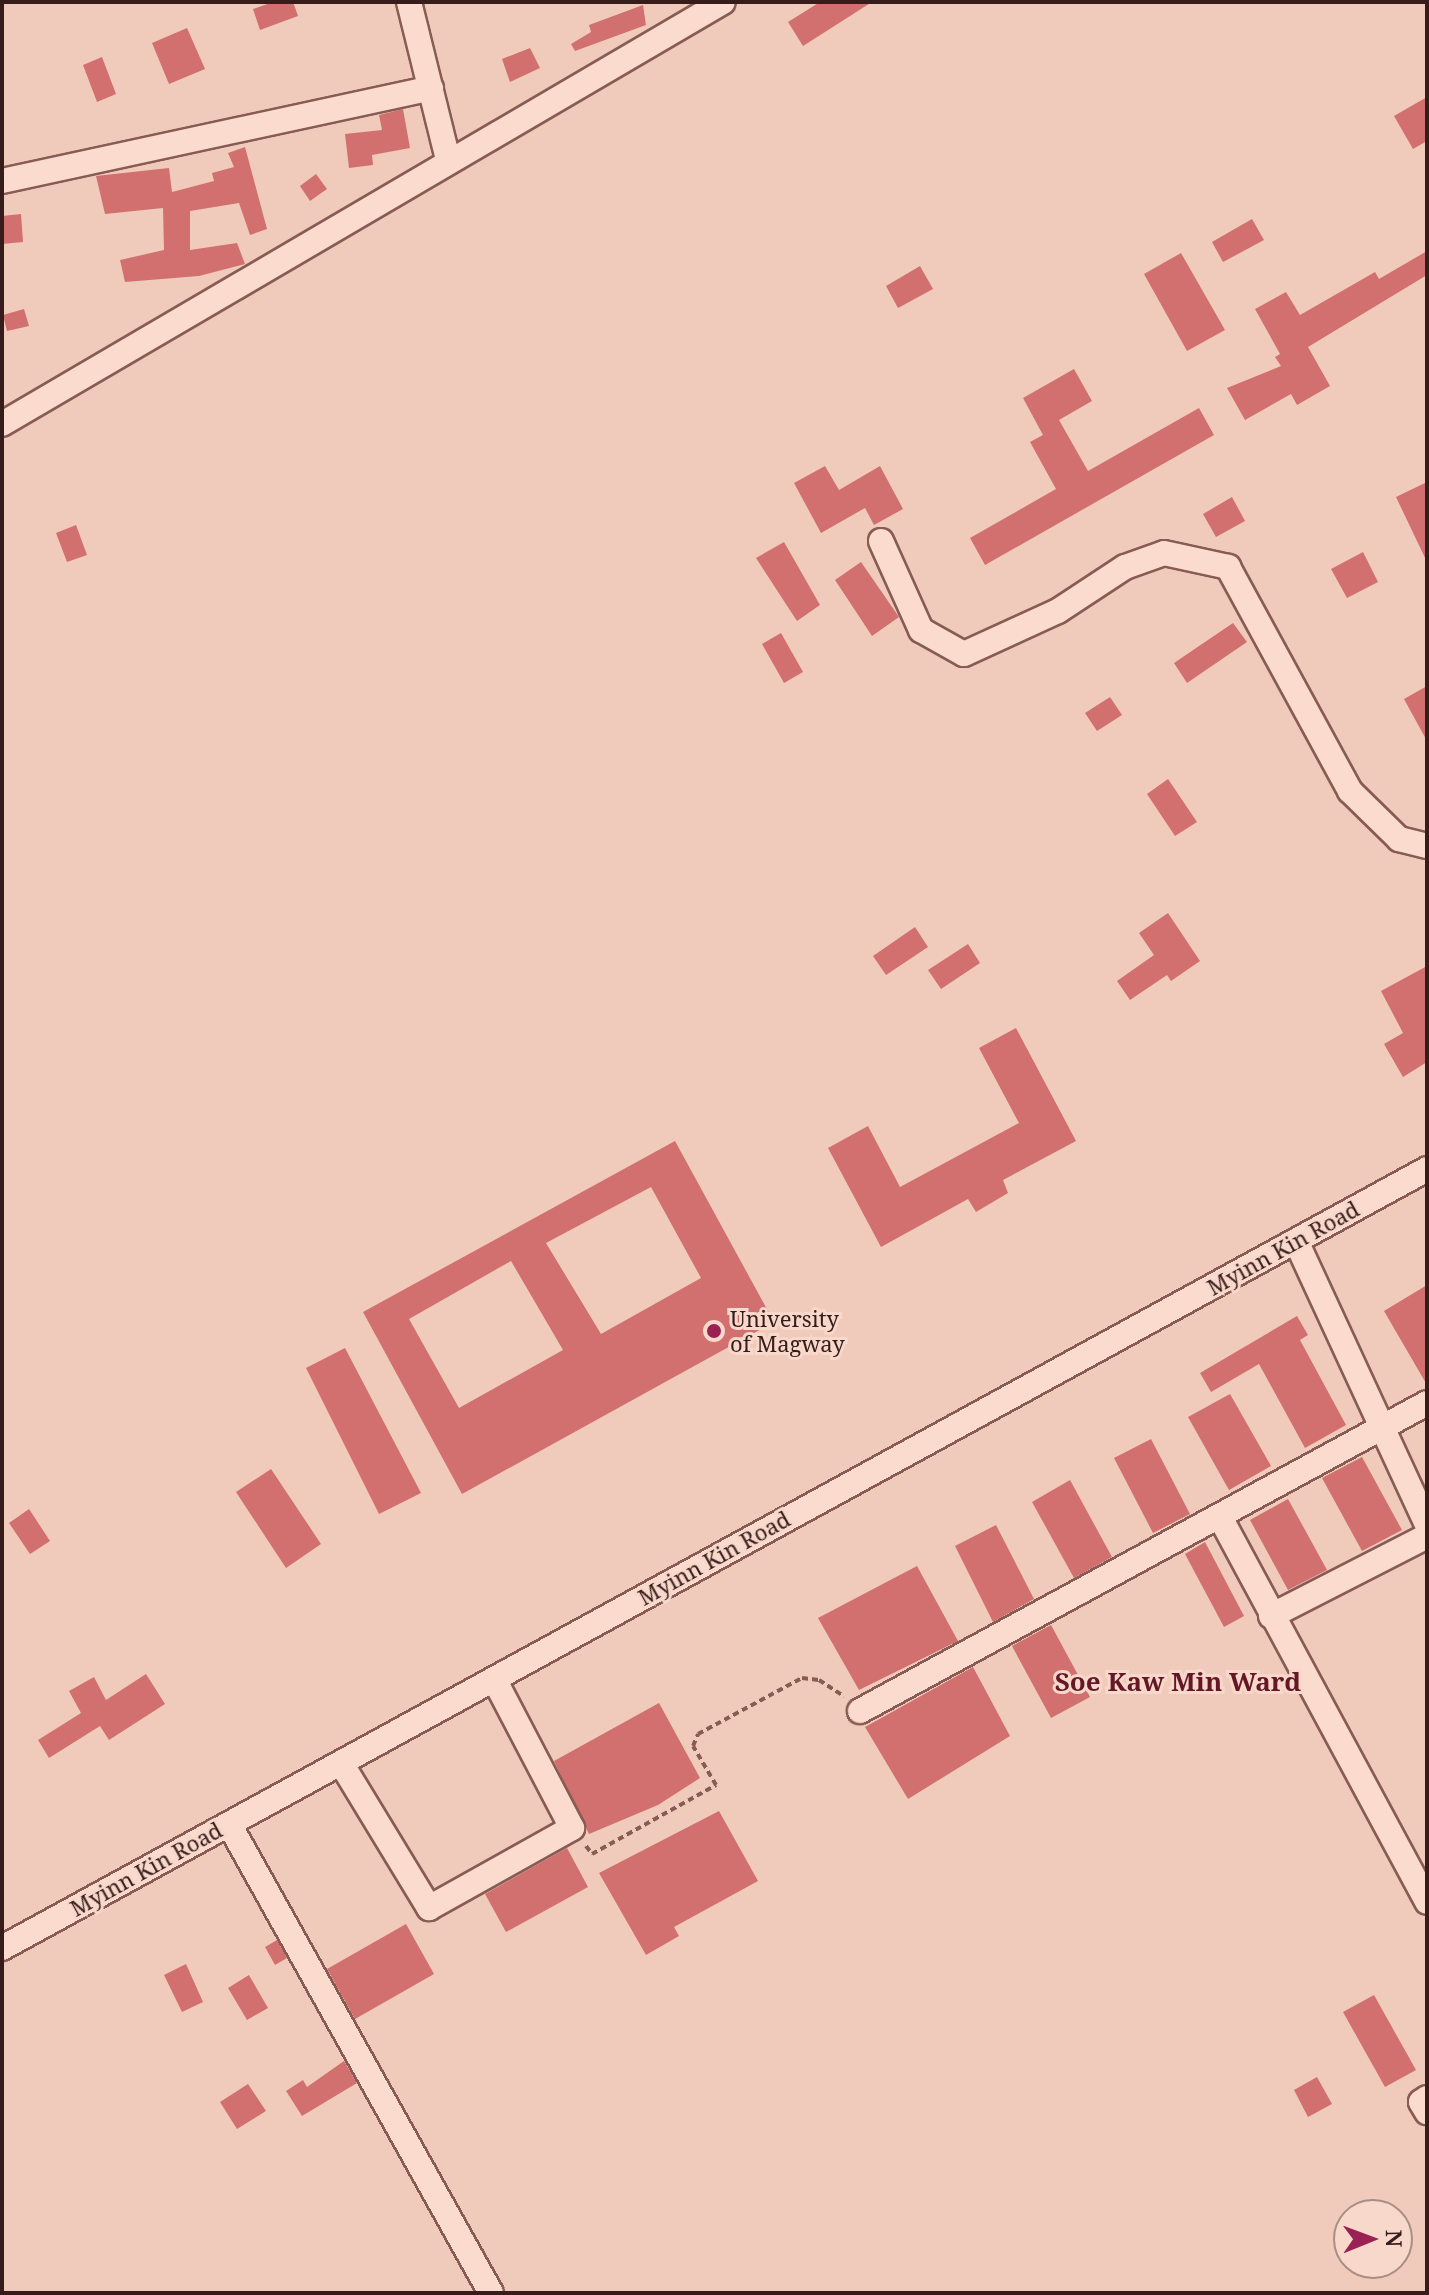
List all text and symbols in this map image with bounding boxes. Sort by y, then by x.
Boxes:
street label: Myinn Kin Road [1202,1195,1364,1301]
place label: University of Magway [730,1305,845,1356]
marker: University of Magway [705,1322,723,1340]
street label: Myinn Kin Road [633,1505,795,1611]
district label: Soe Kaw Min Ward [1055,1666,1301,1698]
street label: Myinn Kin Road [65,1816,227,1922]
north arrow [1333,2199,1413,2279]
text: N [1380,2230,1410,2248]

